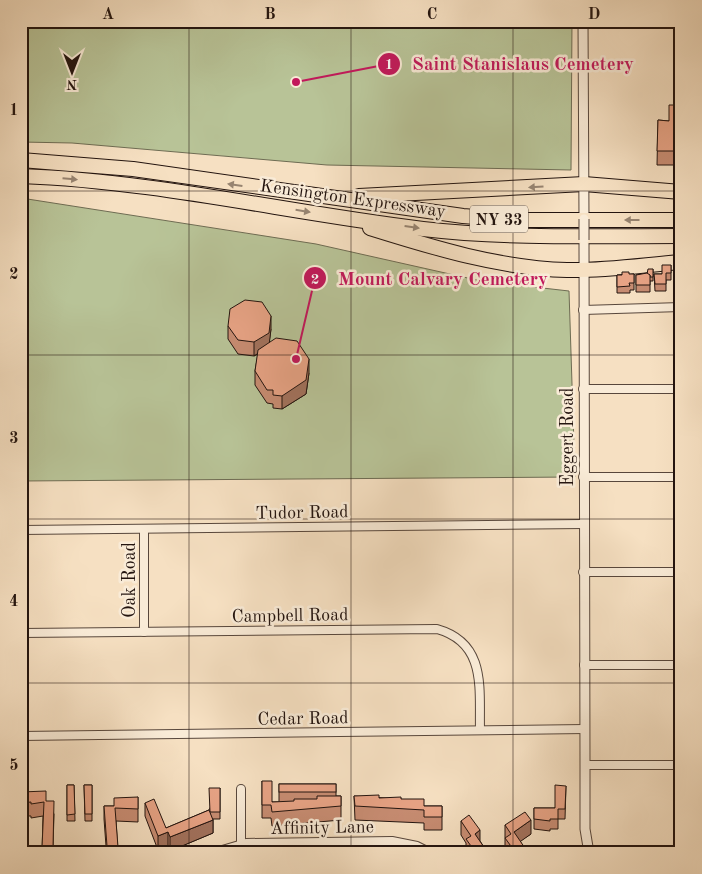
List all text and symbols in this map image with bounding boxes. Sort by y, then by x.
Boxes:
text: A [102,7,114,23]
text: B [264,7,276,23]
text: C [427,7,437,23]
text: D [588,7,600,23]
callout: Saint Stanislaus Cemetery [377,47,644,81]
north arrow [48,48,98,98]
text: Saint Stanislaus Cemetery [412,56,634,75]
text: 1 [385,58,393,73]
text: N [66,77,77,91]
text: 1 [9,103,19,119]
one-way arrow [62,175,78,183]
street label: Kensington Expressway [259,177,447,221]
one-way arrow [227,181,243,189]
one-way arrow [527,183,543,191]
road number: NY 33 [470,205,528,232]
one-way arrow [296,207,312,215]
one-way arrow [624,216,640,224]
one-way arrow [404,223,420,231]
callout: Mount Calvary Cemetery [303,261,558,295]
text: 2 [9,267,19,283]
text: Mount Calvary Cemetery [338,271,548,290]
text: 2 [311,273,319,288]
street label: Eggert Road [559,388,577,486]
text: 3 [9,431,19,447]
street label: Tudor Road [255,503,349,523]
street label: Oak Road [121,542,139,618]
text: 4 [9,594,19,610]
street label: Campbell Road [231,606,349,626]
street label: Cedar Road [257,709,349,729]
text: 5 [9,758,19,774]
street label: Affinity Lane [270,818,374,838]

